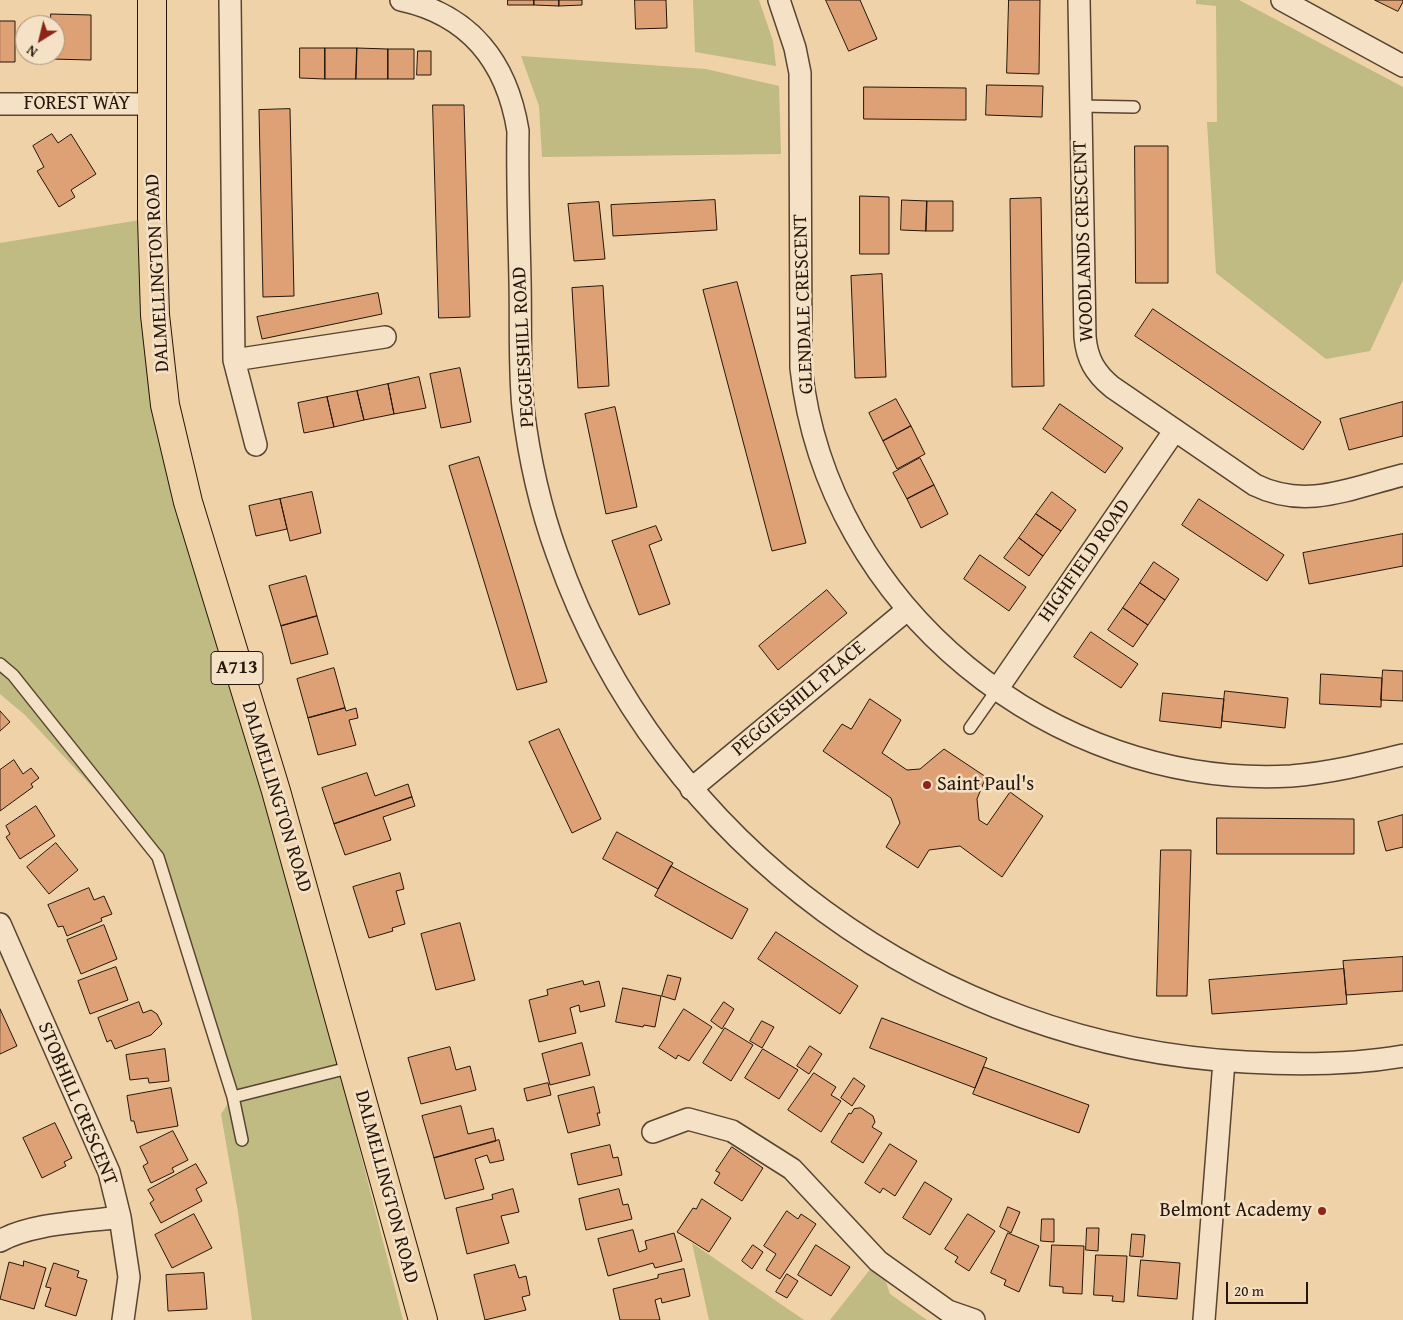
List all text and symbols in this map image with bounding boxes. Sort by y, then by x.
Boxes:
north arrow [15,15,65,65]
text: N [22,40,41,62]
street label: FOREST WAY [24,92,130,116]
street label: WOODLANDS CRESCENT [1068,140,1100,342]
street label: DALMELLINGTON ROAD [141,173,175,373]
street label: GLENDALE CRESCENT [789,214,819,394]
street label: PEGGIESHILL ROAD [508,266,540,428]
street label: HIGHFIELD ROAD [1034,495,1136,627]
street label: PEGGIESHILL PLACE [727,636,871,762]
road number: A713 [211,651,263,684]
street label: DALMELLINGTON ROAD [235,698,317,896]
place label: Saint Paul's [937,773,1034,797]
marker: Saint Paul's [921,779,933,791]
street label: STOBHILL CRESCENT [32,1019,122,1189]
street label: DALMELLINGTON ROAD [349,1088,423,1286]
place label: Belmont Academy [1160,1199,1312,1223]
marker: Belmont Academy [1316,1205,1328,1217]
scale bar [1228,1272,1310,1304]
text: 20 m [1234,1280,1264,1301]

